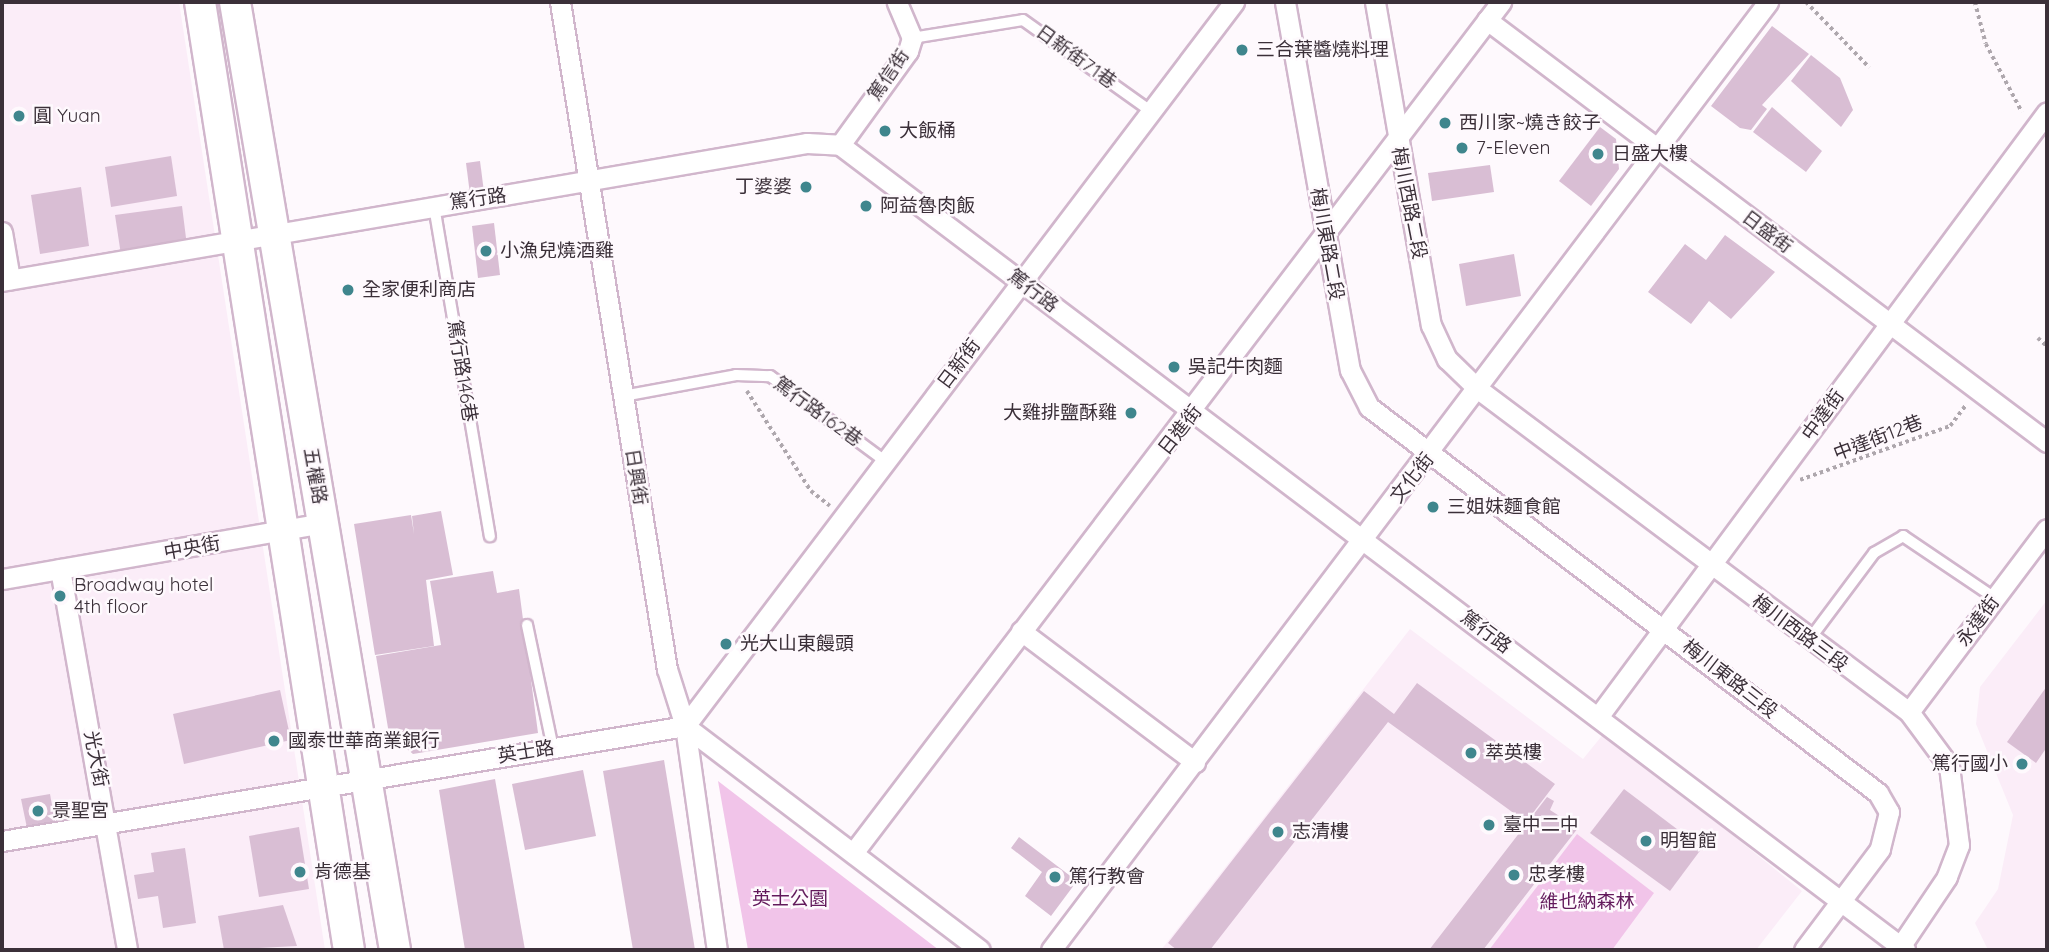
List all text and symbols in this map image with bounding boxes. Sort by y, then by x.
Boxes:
street label: 日新街71巷 [1031,20,1121,94]
place label: 三合葉醬燒料理 [1256,39,1389,61]
marker: 三合葉醬燒料理 [1234,42,1250,58]
street label: 篤信街 [864,45,914,105]
place label: 圓 Yuan [33,105,101,127]
marker: 圓 Yuan [11,108,27,124]
place label: 西川家~燒き餃子 [1459,112,1601,134]
marker: 西川家~燒き餃子 [1437,115,1453,131]
place label: 大飯桶 [899,120,956,142]
marker: 大飯桶 [877,123,893,139]
place label: 7-Eleven [1476,137,1550,159]
marker: 7-Eleven [1454,140,1470,156]
place label: 日盛大樓 [1612,143,1688,165]
street label: 梅川西路二段 [1387,145,1431,261]
marker: 日盛大樓 [1590,146,1606,162]
place label: 丁婆婆 [735,176,792,198]
marker: 丁婆婆 [798,179,814,195]
street label: 篤行路 [448,184,508,214]
street label: 梅川東路二段 [1306,186,1348,302]
place label: 阿益魯肉飯 [880,195,975,217]
marker: 阿益魯肉飯 [858,198,874,214]
street label: 日盛街 [1737,206,1797,258]
place label: 小漁兒燒酒雞 [500,240,614,262]
marker: 小漁兒燒酒雞 [478,243,494,259]
street label: 篤行路 [1003,265,1063,317]
place label: 全家便利商店 [362,279,476,301]
marker: 全家便利商店 [340,282,356,298]
street label: 篤行路146巷 [443,318,481,424]
street label: 日新街 [933,334,985,394]
place label: 吳記牛肉麵 [1188,356,1283,378]
marker: 吳記牛肉麵 [1166,359,1182,375]
street label: 篤行路162巷 [769,372,867,452]
street label: 中達街 [1797,385,1849,445]
street label: 日進街 [1153,401,1207,459]
place label: 大雞排鹽酥雞 [1003,402,1117,424]
marker: 大雞排鹽酥雞 [1123,405,1139,421]
street label: 中達街12巷 [1830,411,1926,465]
street label: 五權路 [299,446,331,506]
street label: 日興街 [620,447,652,507]
street label: 文化街 [1385,449,1439,507]
place label: 三姐妹麵食館 [1447,496,1561,518]
marker: 三姐妹麵食館 [1425,499,1441,515]
street label: 中央街 [162,532,222,564]
place label: Broadway hotel 4th floor [74,574,213,618]
marker: Broadway hotel 4th floor [52,588,68,604]
street label: 梅川西路三段 [1748,590,1852,676]
street label: 永達街 [1952,591,2004,651]
street label: 篤行路 [1456,606,1516,658]
place label: 光大山東饅頭 [740,633,854,655]
street label: 梅川東路三段 [1678,635,1782,723]
marker: 光大山東饅頭 [718,636,734,652]
street label: 光大街 [79,729,113,789]
place label: 國泰世華商業銀行 [288,730,440,752]
marker: 國泰世華商業銀行 [266,733,282,749]
street label: 英士路 [496,736,556,768]
place label: 萃英樓 [1485,742,1542,764]
marker: 萃英樓 [1463,745,1479,761]
place label: 篤行國小 [1932,753,2008,775]
marker: 篤行國小 [2014,756,2030,772]
place label: 景聖宮 [52,800,109,822]
marker: 景聖宮 [30,803,46,819]
place label: 臺中二中 [1503,814,1579,836]
marker: 臺中二中 [1481,817,1497,833]
place label: 志清樓 [1292,821,1349,843]
marker: 志清樓 [1270,824,1286,840]
place label: 明智館 [1660,830,1717,852]
marker: 明智館 [1638,833,1654,849]
place label: 肯德基 [314,861,371,883]
marker: 肯德基 [292,864,308,880]
place label: 忠孝樓 [1528,864,1585,886]
place label: 篤行教會 [1069,866,1145,888]
marker: 忠孝樓 [1506,867,1522,883]
marker: 篤行教會 [1047,869,1063,885]
park label: 英士公園 [752,888,828,910]
park label: 維也納森林 [1540,891,1634,913]

